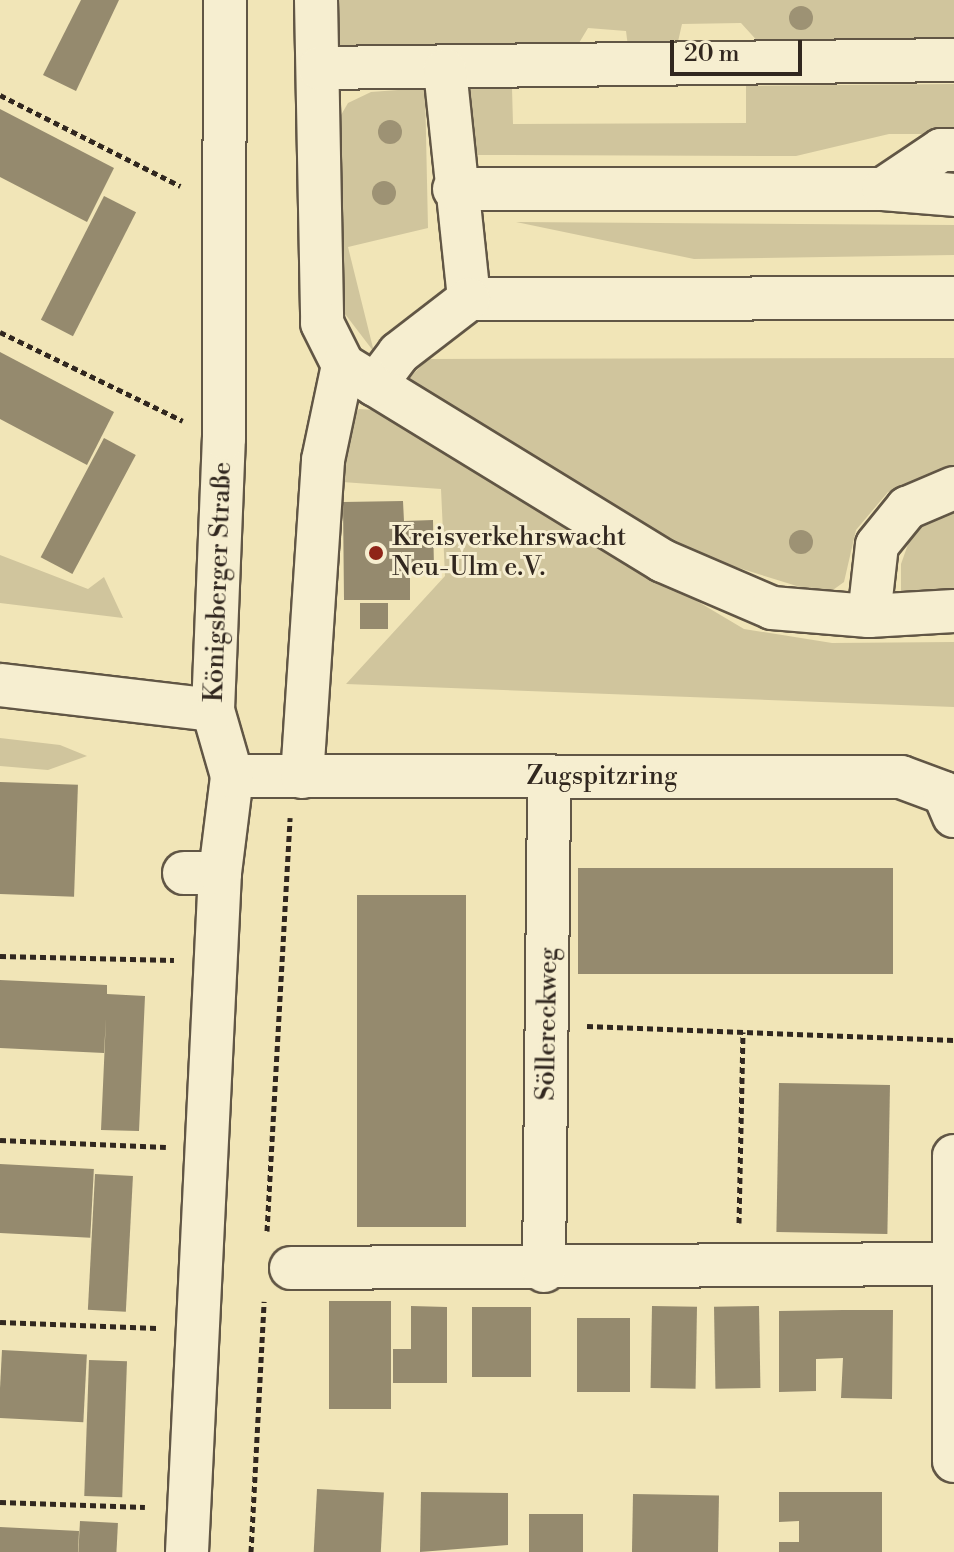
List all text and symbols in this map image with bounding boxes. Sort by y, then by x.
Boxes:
scale bar [674,24,806,74]
text: 20 m [684,39,740,69]
street label: Königsberger Straße [199,461,239,703]
place label: Kreisverkehrswacht Neu-Ulm e.V. [392,522,626,584]
marker: Kreisverkehrswacht Neu-Ulm e.V. [367,544,385,562]
street label: Zugspitzring [527,761,677,793]
street label: Söllereckweg [531,947,565,1101]

